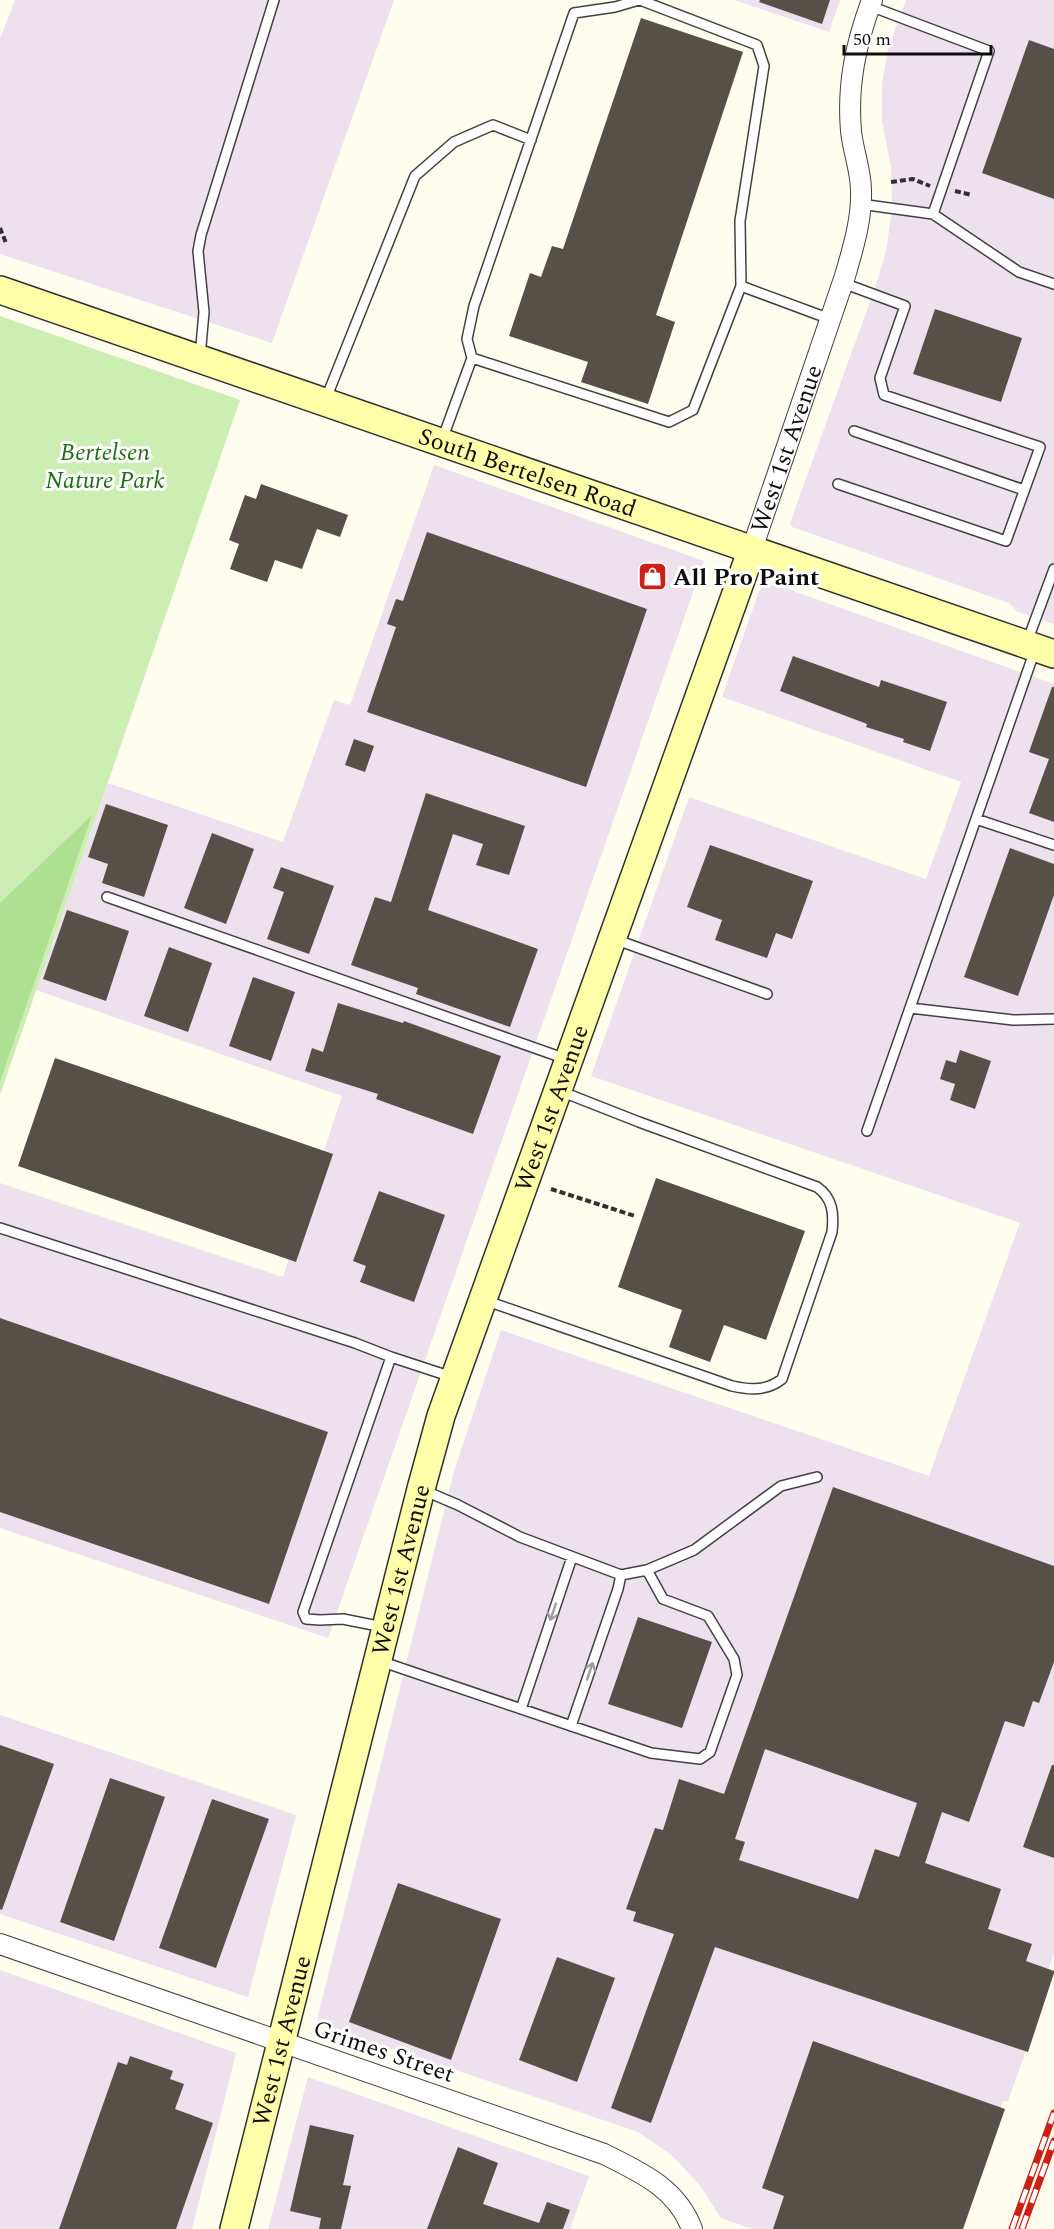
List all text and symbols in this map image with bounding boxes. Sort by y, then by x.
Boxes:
scale bar [844,18,991,56]
text: 50 m [853,26,891,53]
street label: West 1st Avenue [742,360,832,538]
street label: South Bertelsen Road [413,419,641,527]
park label: Bertelsen Nature Park [45,435,165,499]
place label: All Pro Paint [673,560,819,596]
shop icon: All Pro Paint [636,561,668,593]
street label: West 1st Avenue [506,1020,599,1197]
street label: West 1st Avenue [363,1481,440,1659]
one-way arrow [547,1602,558,1621]
one-way arrow [586,1662,597,1681]
street label: West 1st Avenue [244,1952,321,2131]
street label: Grimes Street [308,2011,459,2093]

